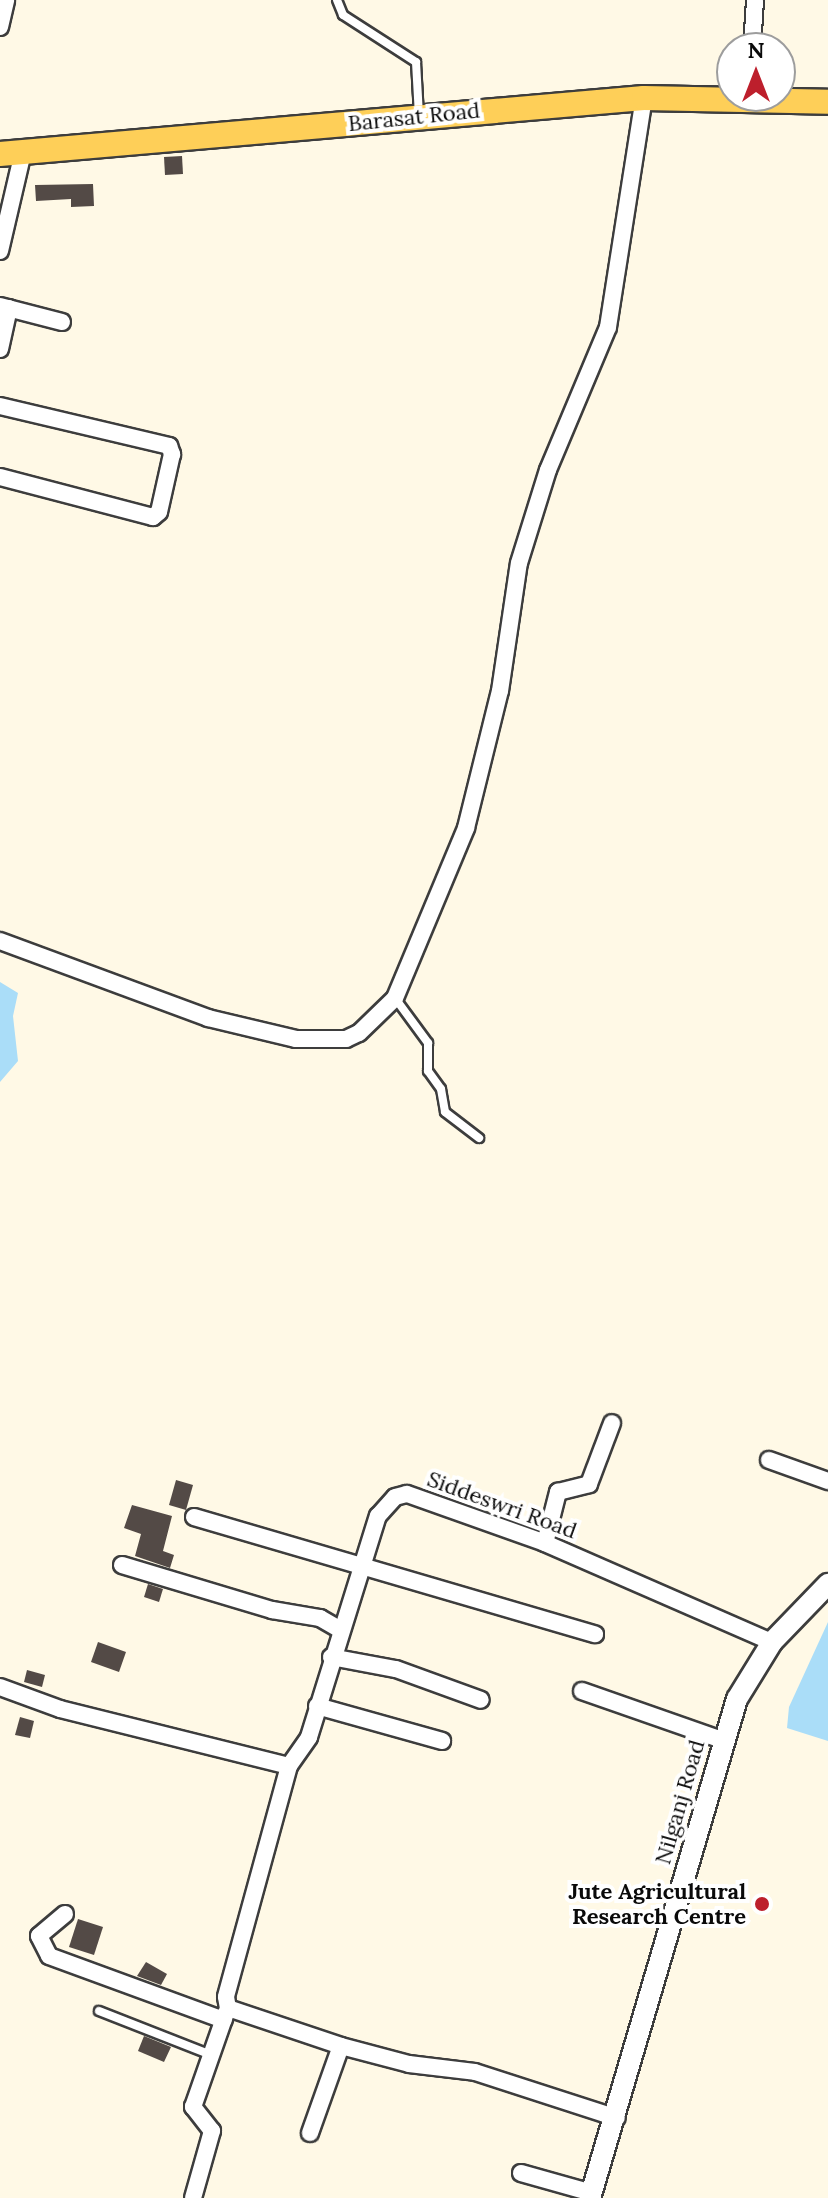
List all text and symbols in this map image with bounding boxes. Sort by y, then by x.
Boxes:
north arrow [716,32,796,112]
text: N [747,36,765,64]
street label: Barasat Road [347,97,481,137]
street label: Siddeswri Road [424,1466,580,1544]
street label: Nilganj Road [650,1737,710,1867]
place label: Jute Agricultural Research Centre [568,1878,746,1930]
marker: Jute Agricultural Research Centre [753,1895,771,1913]

